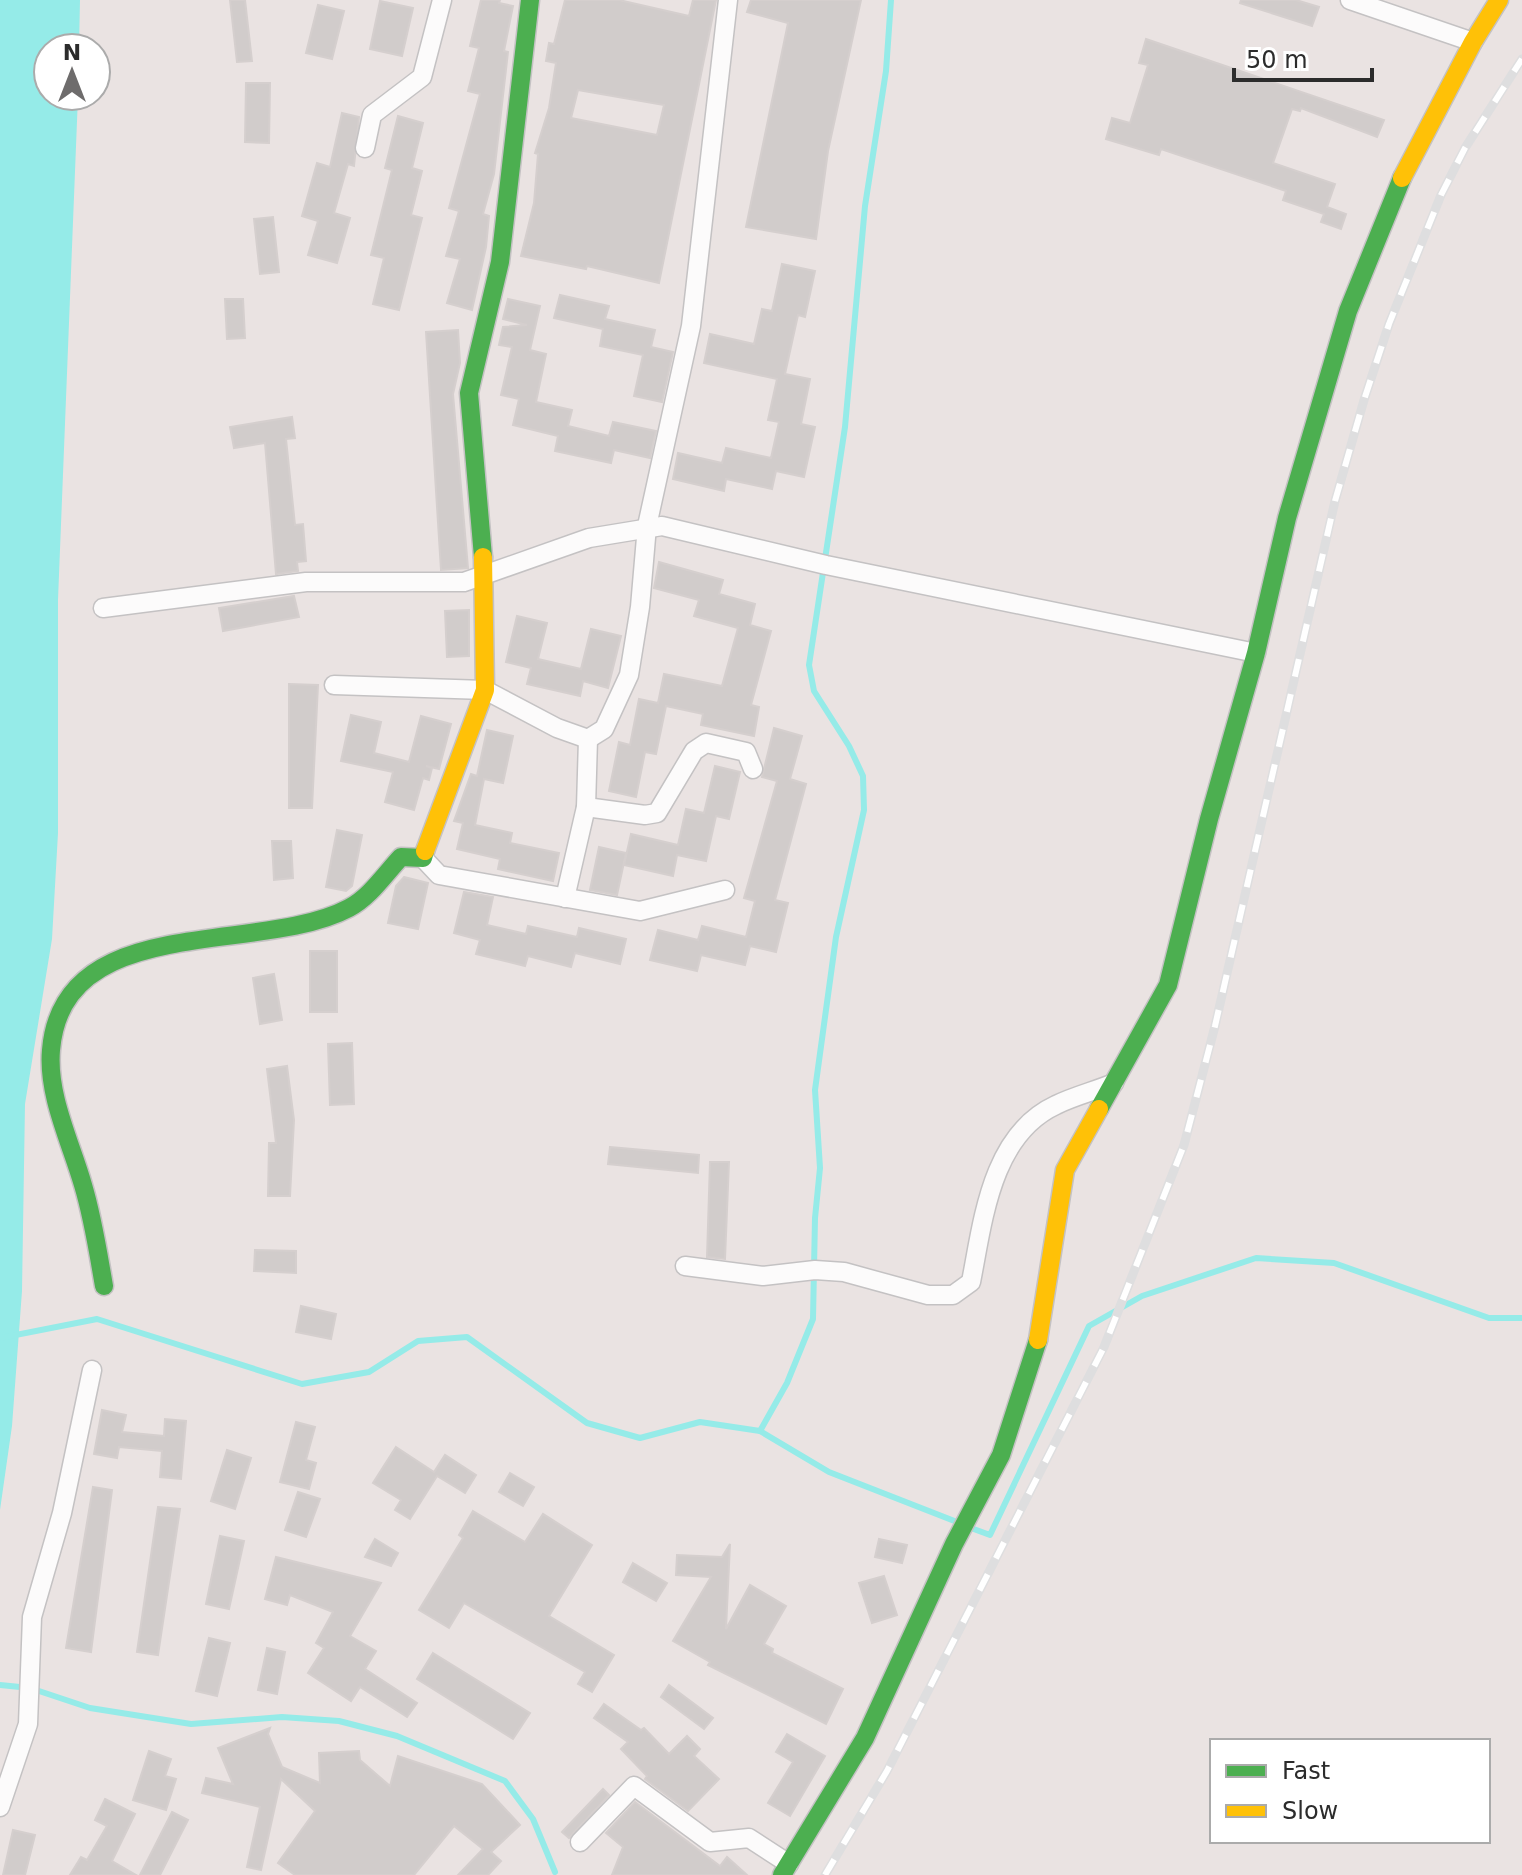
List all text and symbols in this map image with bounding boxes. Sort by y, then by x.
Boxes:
north arrow [32,32,112,112]
scale bar [1234,32,1372,82]
text: N [63,40,81,65]
text: 50 m [1246,46,1308,74]
legend [1210,1739,1490,1843]
text: Fast [1282,1757,1330,1785]
text: Slow [1282,1797,1338,1825]

